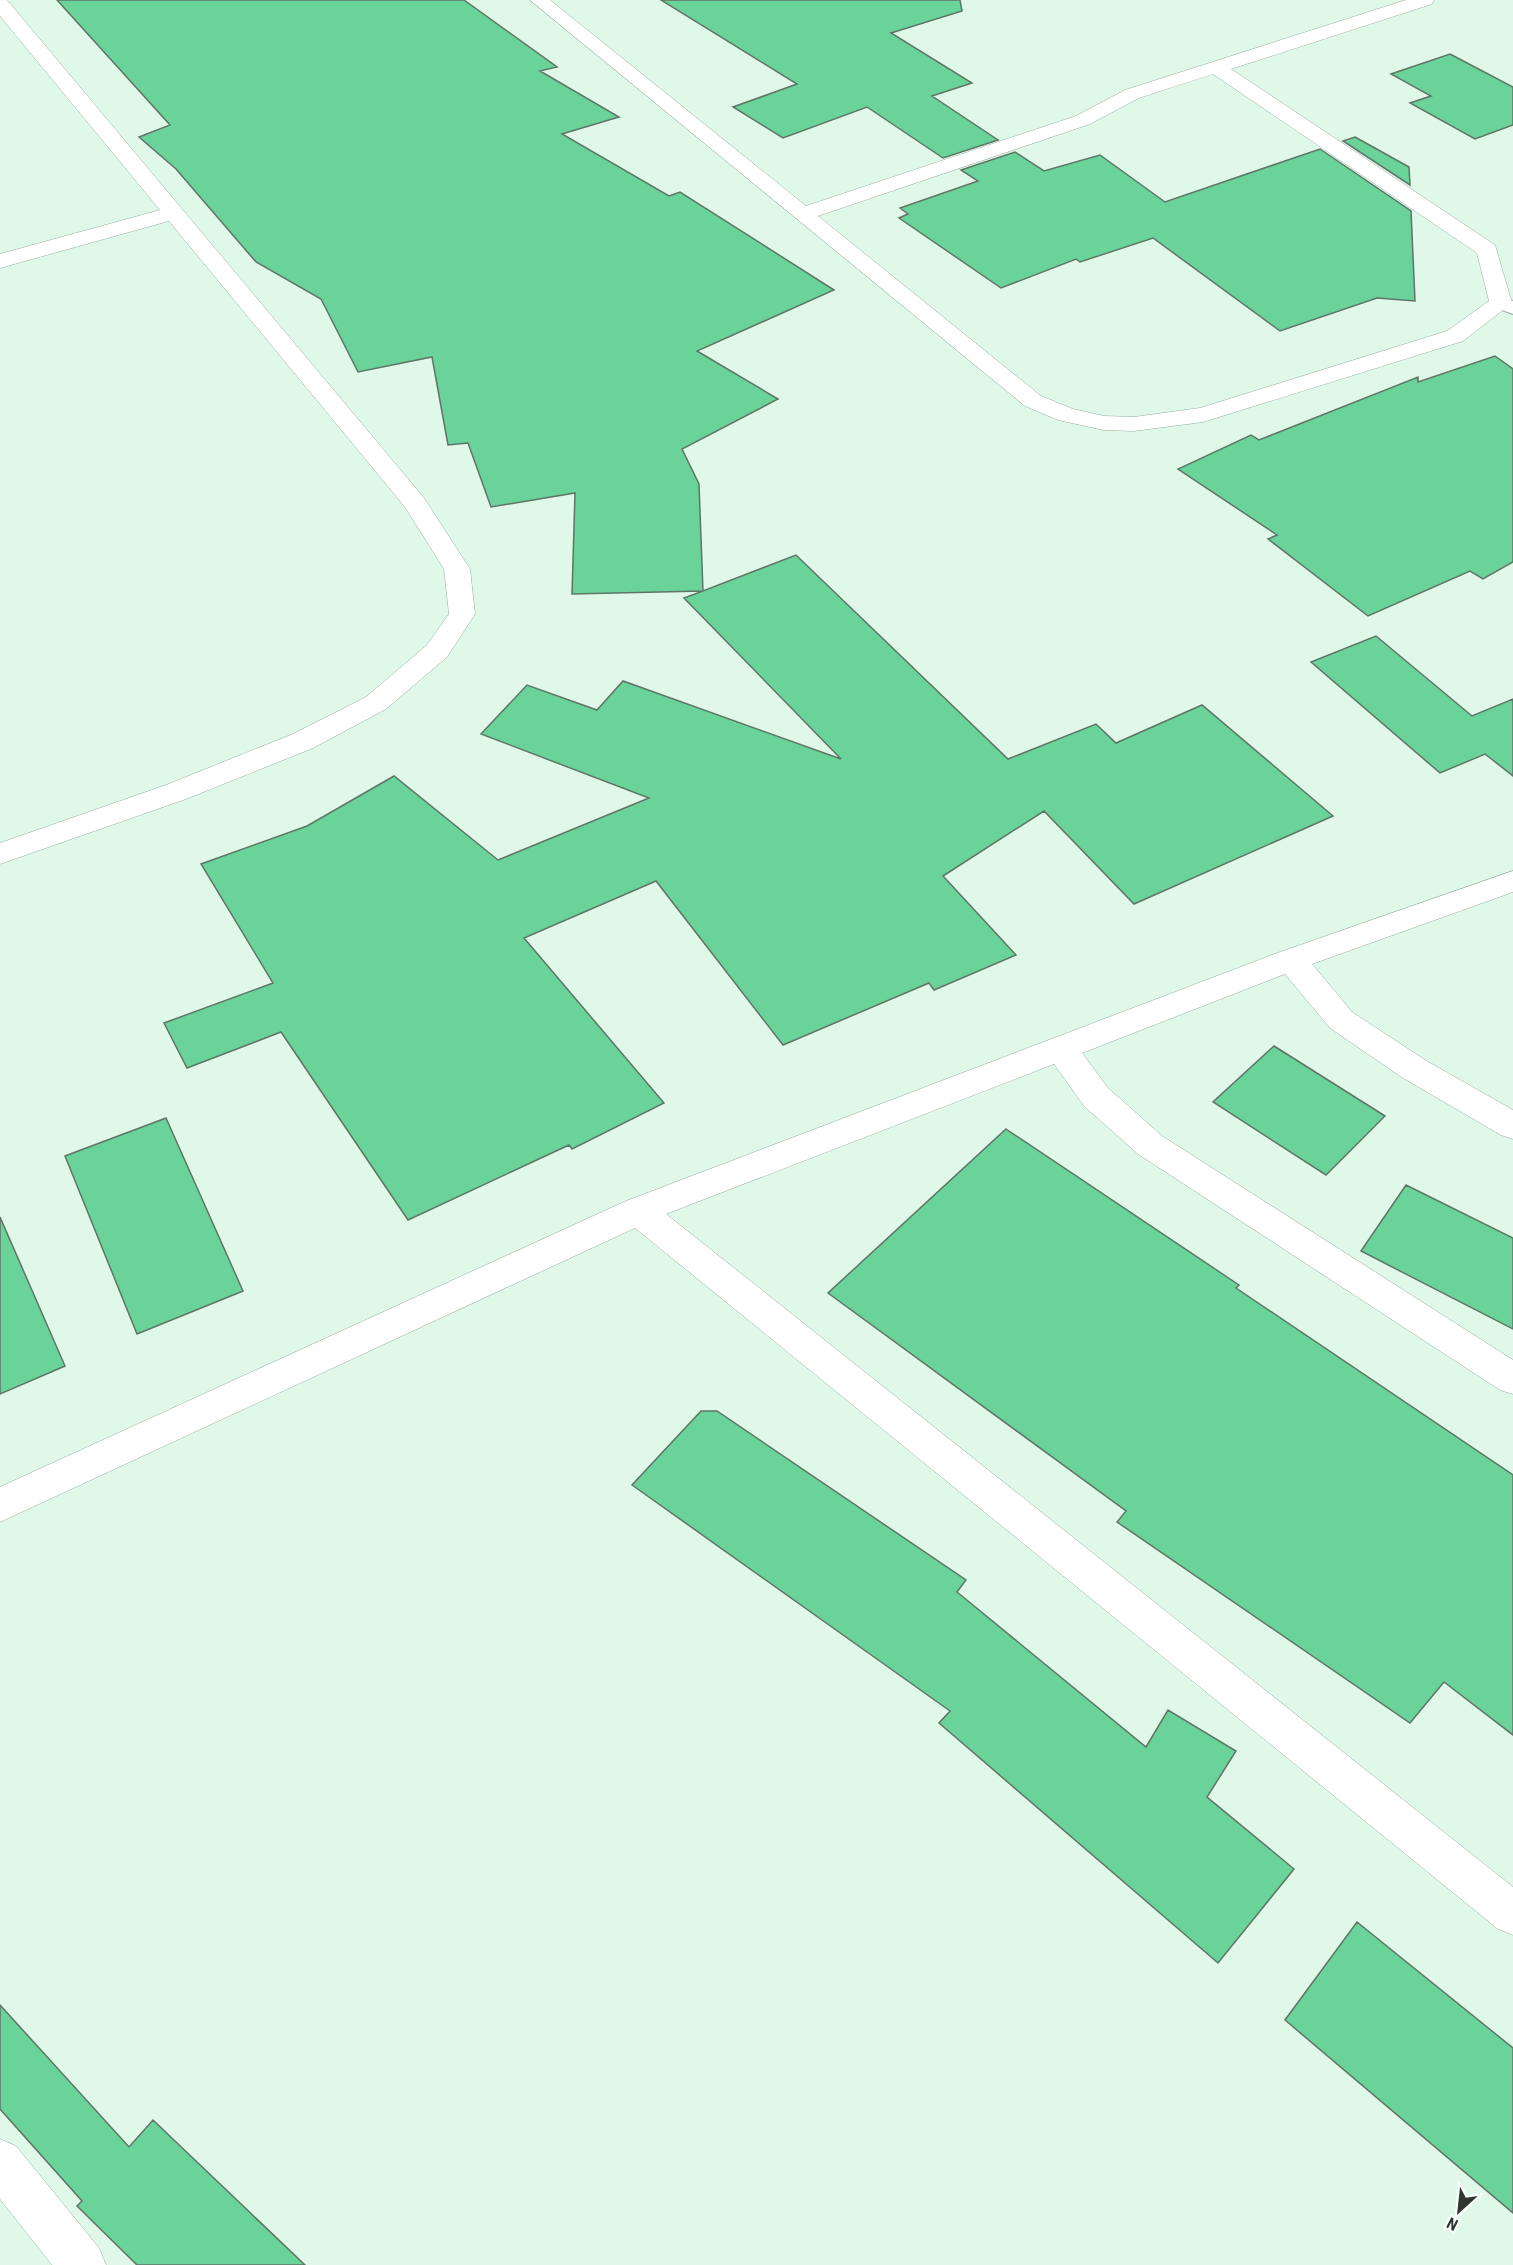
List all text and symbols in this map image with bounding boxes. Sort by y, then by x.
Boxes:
north arrow [1429,2181,1489,2241]
text: N [1444,2213,1461,2235]

